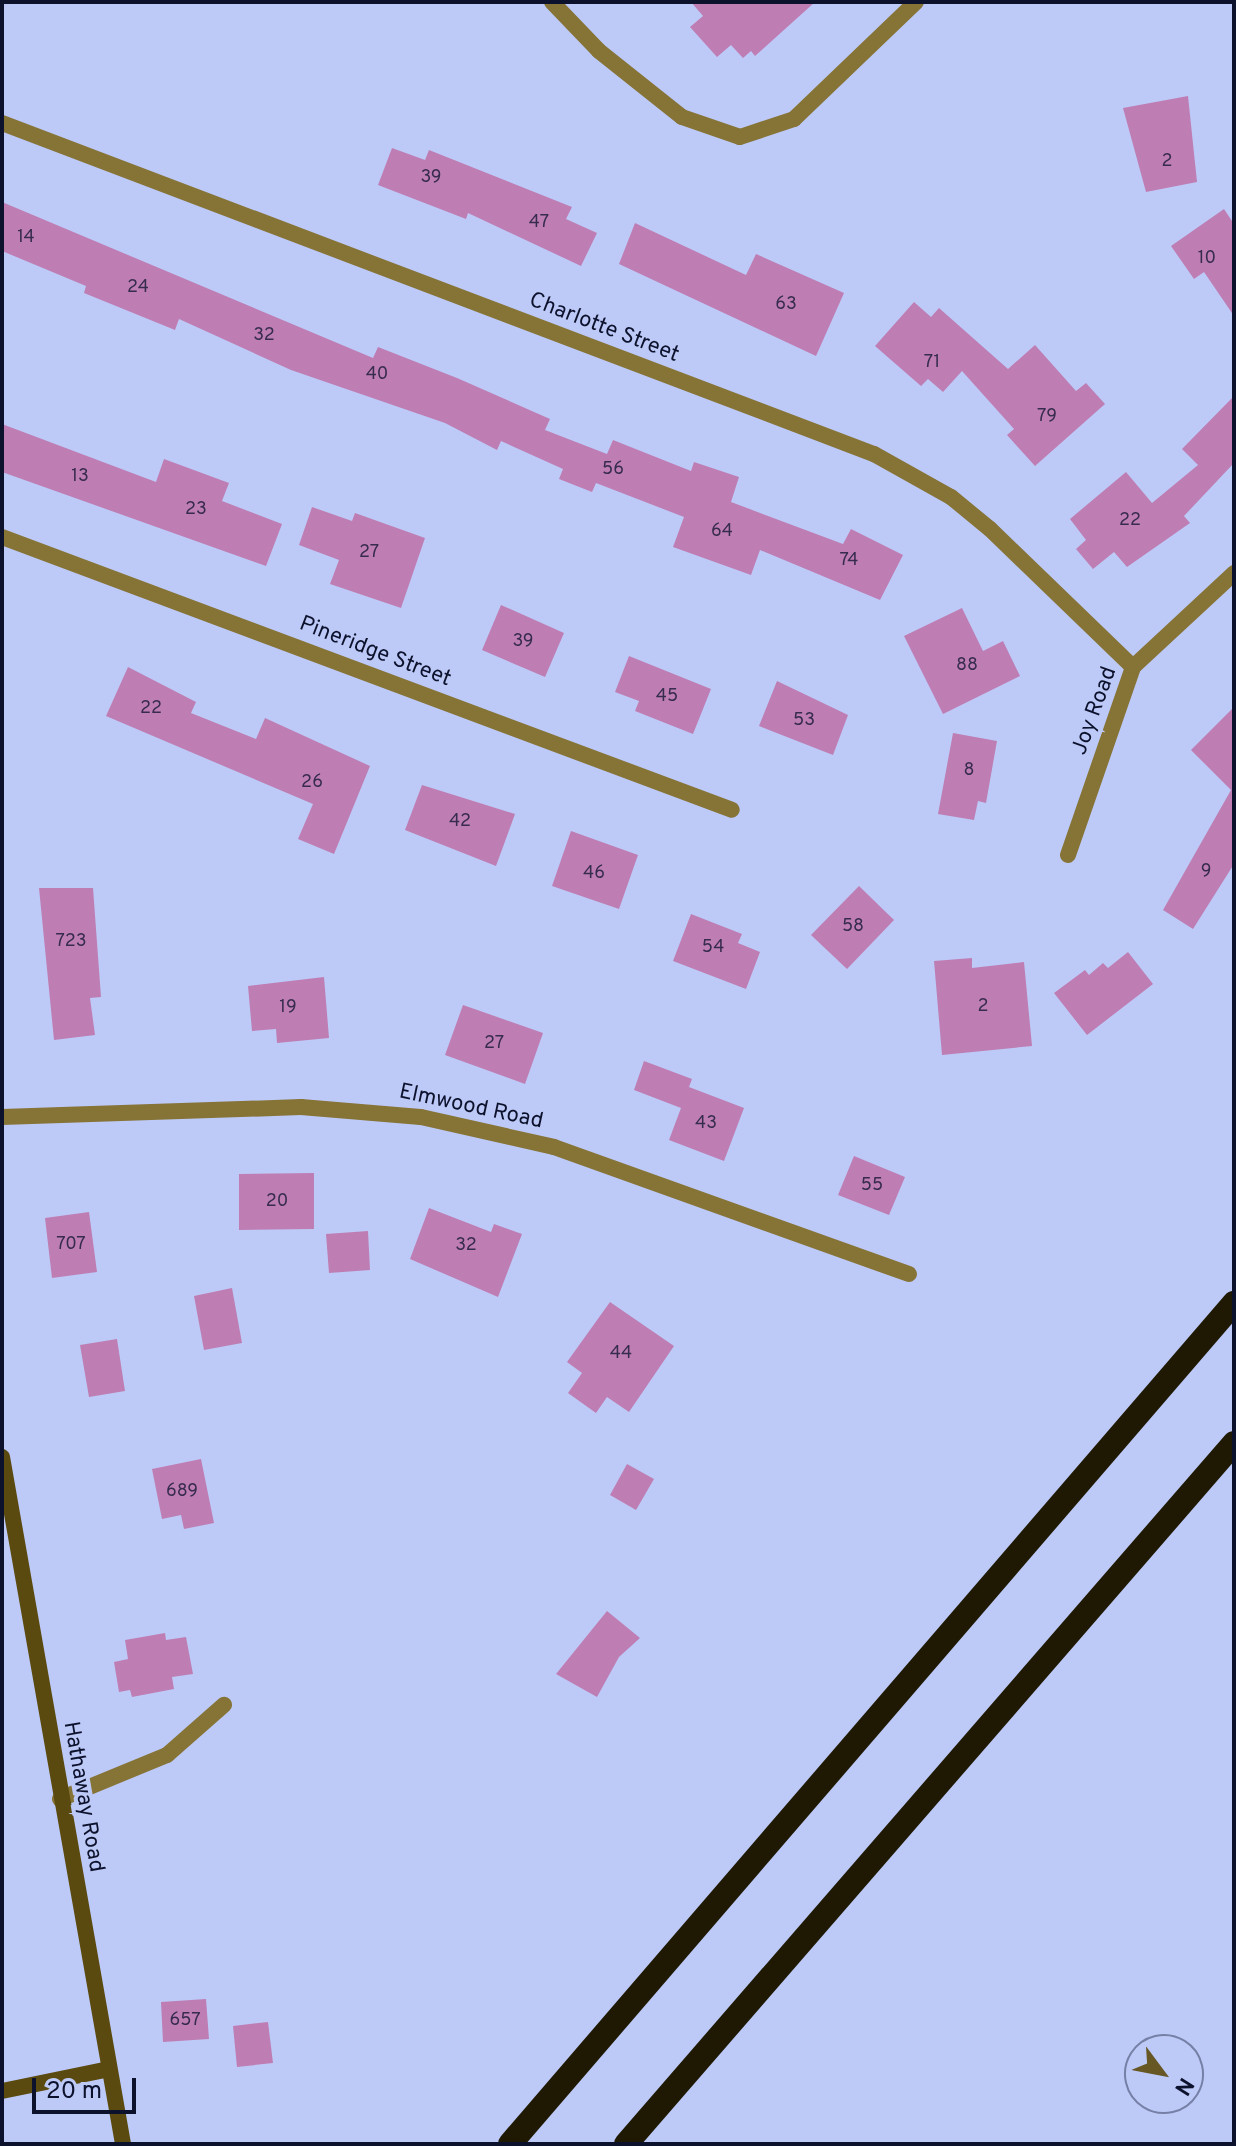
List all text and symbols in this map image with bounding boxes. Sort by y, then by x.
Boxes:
house number: 2 [1161,151,1173,173]
house number: 39 [420,167,442,189]
house number: 47 [529,212,549,234]
house number: 14 [17,227,35,249]
house number: 10 [1198,248,1216,270]
house number: 24 [127,277,149,299]
street label: Charlotte Street [525,287,683,369]
house number: 63 [775,294,797,316]
house number: 32 [253,325,275,347]
house number: 71 [924,352,940,374]
house number: 40 [366,364,388,386]
house number: 79 [1037,406,1057,428]
house number: 56 [602,459,624,481]
house number: 13 [71,466,89,488]
house number: 23 [185,499,207,521]
house number: 22 [1119,510,1141,532]
house number: 64 [711,521,733,543]
house number: 27 [359,542,379,564]
house number: 74 [840,550,858,572]
street label: Pineridge Street [295,611,455,693]
house number: 39 [512,631,534,653]
house number: 88 [956,655,978,677]
street label: Joy Road [1067,663,1123,759]
house number: 45 [656,686,678,708]
house number: 22 [140,698,162,720]
house number: 53 [793,710,815,732]
house number: 8 [964,760,974,782]
house number: 26 [301,772,323,794]
house number: 42 [449,811,471,833]
house number: 9 [1201,861,1211,883]
house number: 46 [583,863,605,885]
house number: 58 [842,916,864,938]
house number: 723 [56,931,86,953]
house number: 54 [702,937,724,959]
house number: 2 [977,996,989,1018]
house number: 19 [279,997,297,1019]
house number: 27 [484,1033,504,1055]
street label: Elmwood Road [397,1079,545,1135]
house number: 43 [695,1113,717,1135]
house number: 55 [861,1175,883,1197]
house number: 20 [266,1191,288,1213]
house number: 707 [56,1234,86,1256]
house number: 32 [455,1235,477,1257]
house number: 44 [610,1343,632,1365]
house number: 689 [166,1481,198,1503]
street label: Hathaway Road [57,1720,109,1874]
house number: 657 [169,2010,201,2032]
north arrow [1124,2034,1204,2114]
scale bar [36,2062,140,2112]
text: N [1167,2072,1199,2100]
text: 20 m [46,2077,102,2107]

